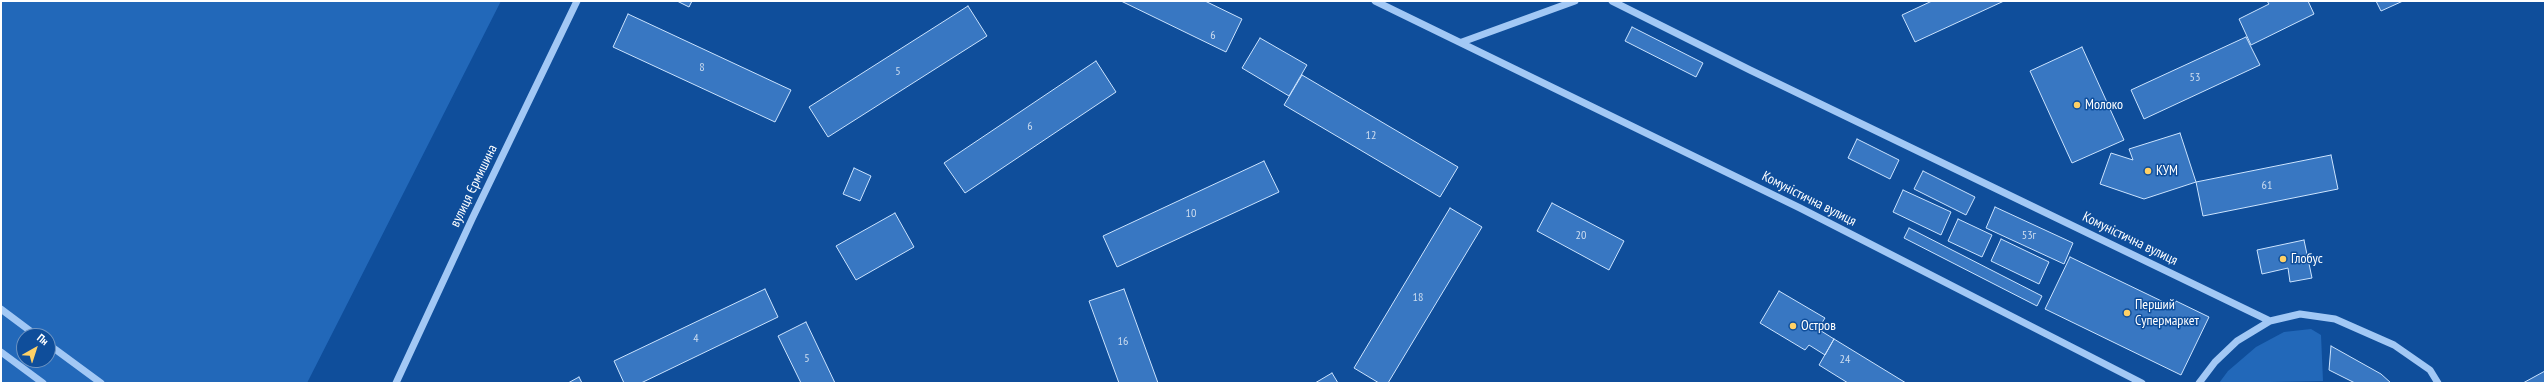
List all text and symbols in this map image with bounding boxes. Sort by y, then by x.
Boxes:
house number: 6 [1210,29,1216,43]
house number: 8 [699,61,705,75]
house number: 5 [895,65,901,79]
house number: 53 [2190,71,2200,85]
place label: Молоко [2085,97,2123,113]
marker: Молоко [2072,100,2082,110]
house number: 6 [1027,120,1033,134]
house number: 12 [1366,129,1376,143]
street label: вулиця Єрмишина [447,142,501,230]
place label: КУМ [2156,163,2178,179]
marker: КУМ [2143,166,2153,176]
street label: Комуністична вулиця [1759,168,1859,230]
house number: 61 [2262,179,2272,193]
house number: 10 [1186,207,1196,221]
street label: Комуністична вулиця [2080,209,2180,269]
house number: 20 [1576,229,1586,243]
house number: 53г [2022,229,2036,243]
place label: Глобус [2291,251,2323,267]
marker: Глобус [2278,254,2288,264]
house number: 18 [1413,291,1423,305]
place label: Перший Супермаркет [2135,297,2199,330]
marker: Перший Супермаркет [2122,308,2132,318]
place label: Остров [1801,318,1836,334]
marker: Остров [1788,321,1798,331]
north arrow [16,328,56,368]
text: Пн [34,331,51,348]
house number: 4 [693,332,699,346]
house number: 16 [1118,335,1128,349]
house number: 5 [804,352,810,366]
house number: 24 [1840,353,1850,367]

